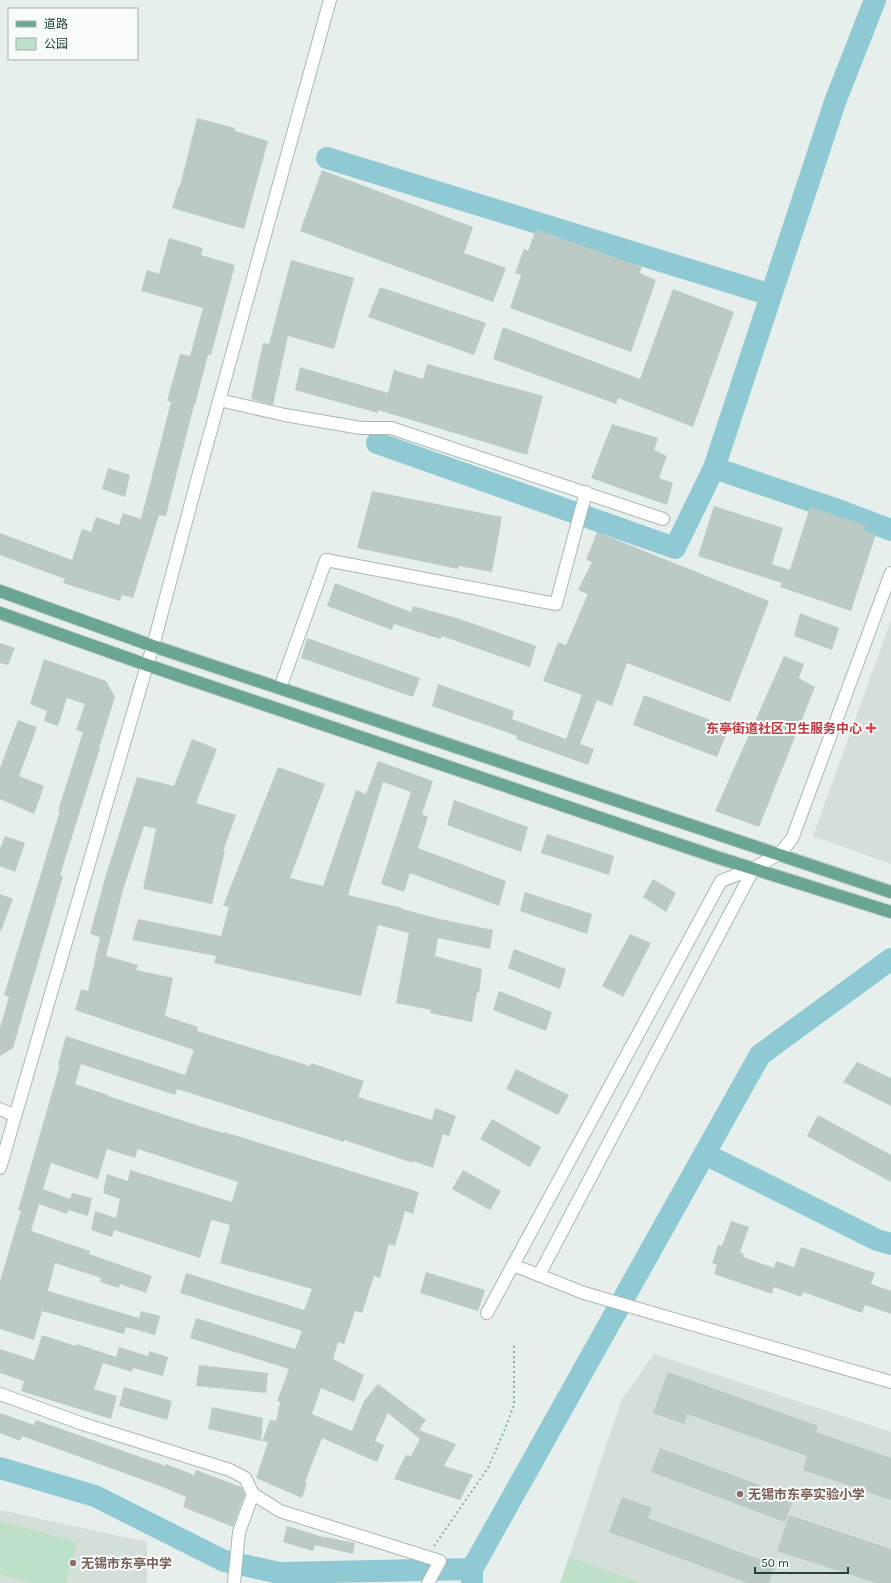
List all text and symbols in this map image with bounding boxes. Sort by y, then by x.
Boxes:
legend [8,8,138,60]
text: 道路 [44,17,68,31]
text: 公园 [44,37,68,51]
place label: 东亭街道社区卫生服务中心 [706,721,862,736]
marker: 东亭街道社区卫生服务中心 [865,722,877,734]
place label: 无锡市东亭实验小学 [748,1487,865,1502]
marker: 无锡市东亭实验小学 [735,1489,745,1499]
scale bar [755,1549,848,1575]
place label: 无锡市东亭中学 [81,1556,172,1571]
text: 50 m [761,1556,789,1570]
marker: 无锡市东亭中学 [68,1558,78,1568]

